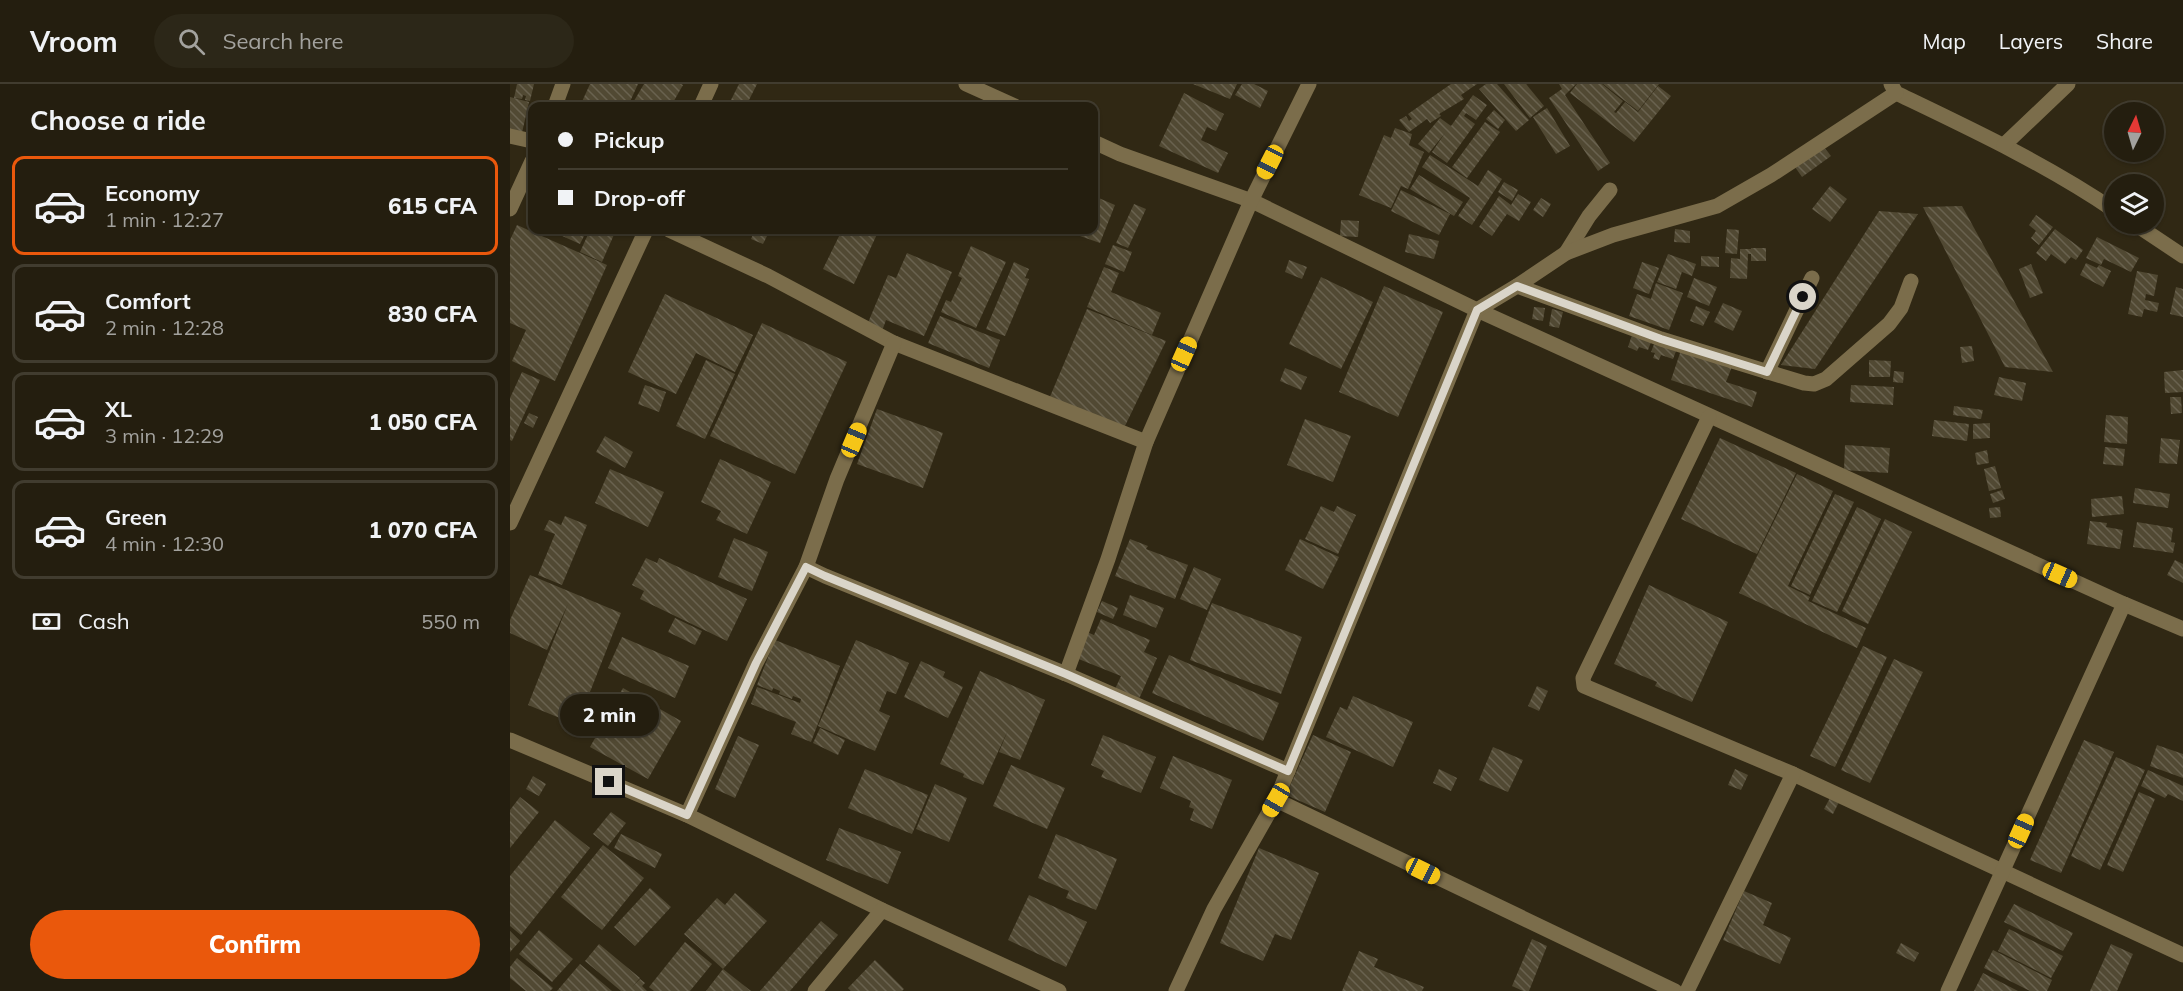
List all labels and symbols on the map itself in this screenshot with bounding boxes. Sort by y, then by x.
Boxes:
north arrow [2104,102,2164,162]
car [1254,142,1286,182]
route start [1789,283,1816,310]
car [1168,334,1200,374]
car [839,420,869,460]
car [2040,559,2080,591]
callout: 2 min [560,695,658,737]
route end [595,768,622,795]
car [1259,780,1293,820]
car [2005,811,2037,851]
car [1403,855,1443,887]

